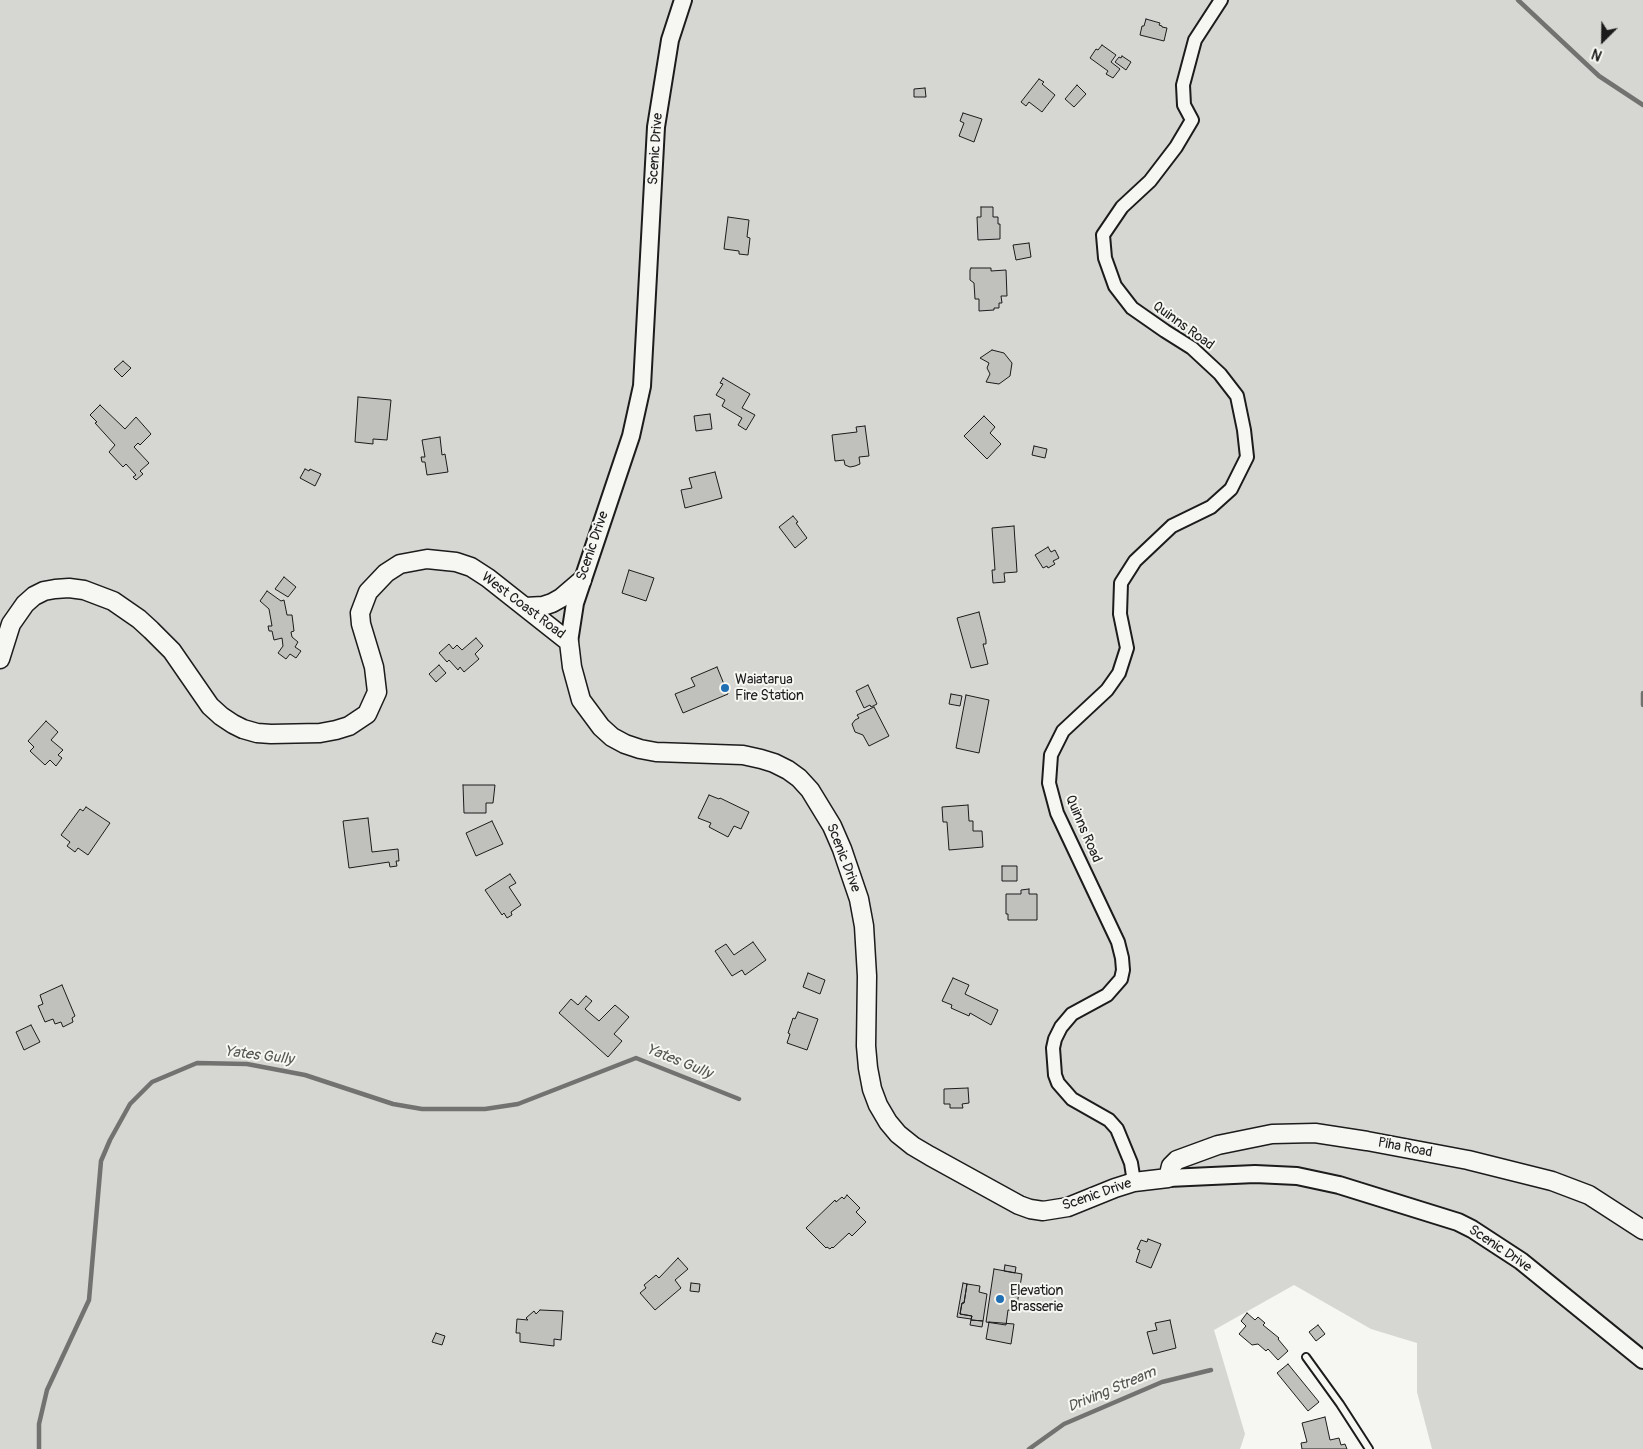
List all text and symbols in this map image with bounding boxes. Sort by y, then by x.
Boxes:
north arrow [1578,15,1628,65]
text: N [1589,45,1605,64]
street label: Scenic Drive [645,112,667,186]
street label: Quinns Road [1149,298,1217,354]
street label: Scenic Drive [573,509,613,583]
street label: West Coast Road [478,569,568,643]
place label: Waiatarua Fire Station [735,672,804,704]
marker: Waiatarua Fire Station [719,682,731,694]
street label: Quinns Road [1061,793,1105,865]
street label: Scenic Drive [822,821,864,895]
water label: Yates Gully [644,1041,714,1083]
water label: Yates Gully [224,1043,294,1069]
street label: Piha Road [1376,1134,1434,1162]
street label: Scenic Drive [1060,1175,1134,1215]
street label: Scenic Drive [1465,1222,1535,1276]
place label: Elevation Brasserie [1010,1283,1063,1315]
marker: Elevation Brasserie [994,1293,1006,1305]
water label: Driving Stream [1065,1363,1159,1417]

